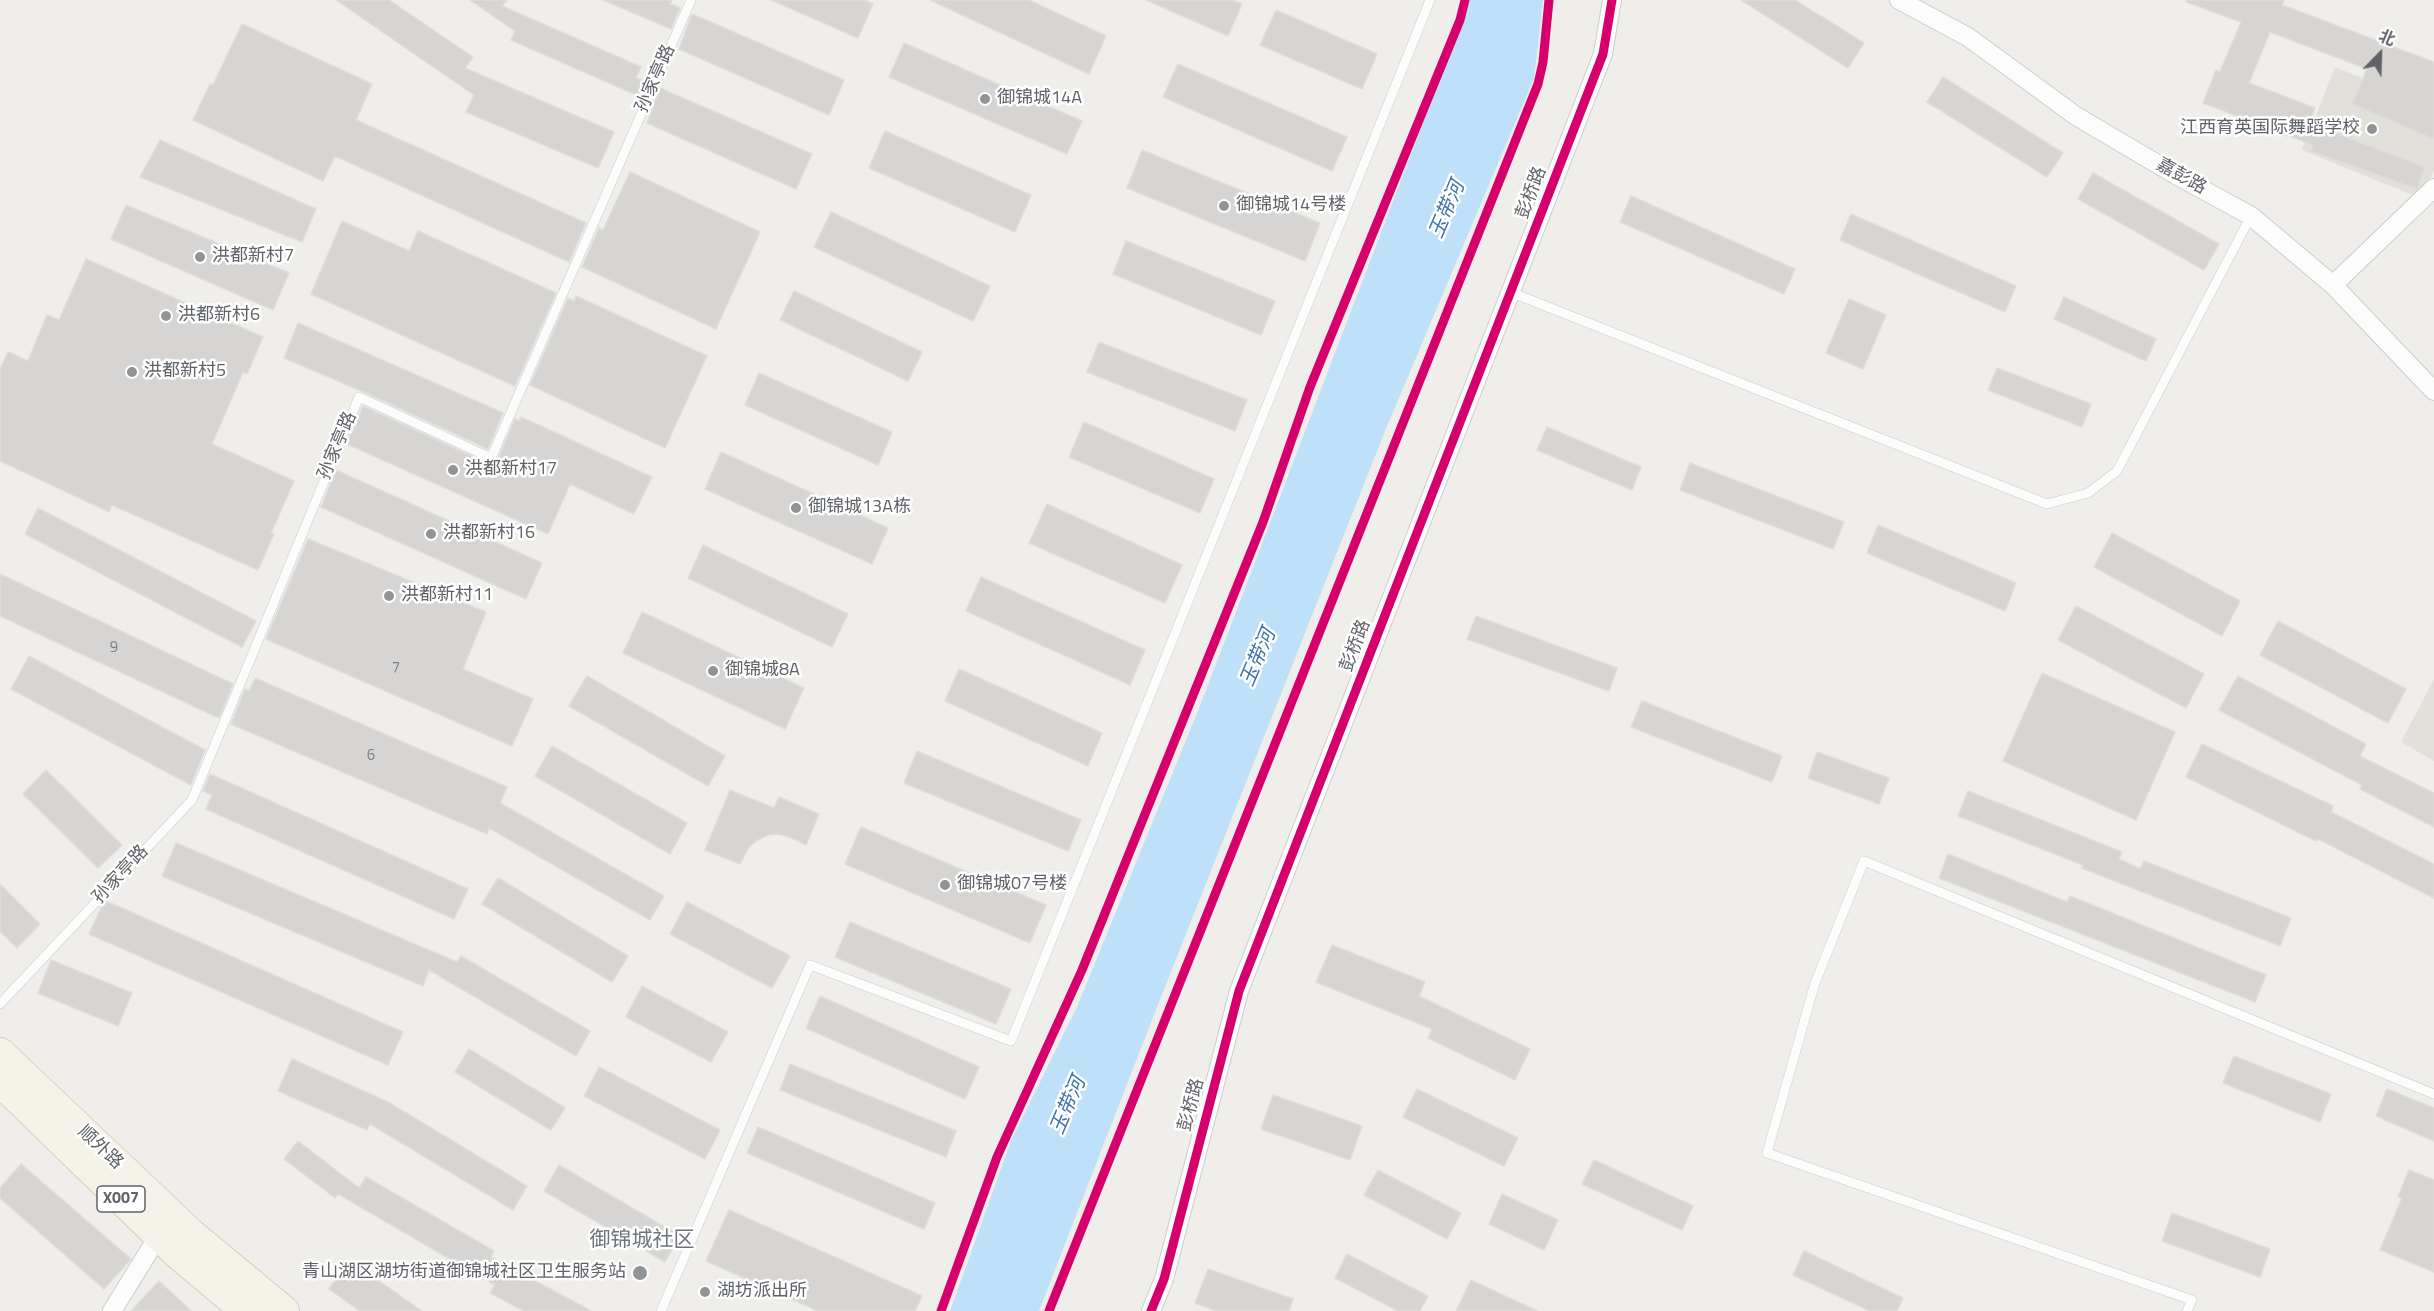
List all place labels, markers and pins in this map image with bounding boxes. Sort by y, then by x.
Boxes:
place label: 御锦城14A [997,88,1082,110]
marker: 御锦城14A [978,92,992,106]
place label: 江西育英国际舞蹈学校 [2180,118,2360,140]
marker: 江西育英国际舞蹈学校 [2365,122,2379,136]
place label: 御锦城14号楼 [1236,195,1346,217]
marker: 御锦城14号楼 [1217,199,1231,213]
place label: 洪都新村7 [212,246,294,268]
marker: 洪都新村7 [193,250,207,264]
place label: 洪都新村6 [178,305,260,327]
marker: 洪都新村6 [159,309,173,323]
place label: 洪都新村5 [144,361,226,383]
marker: 洪都新村5 [125,365,139,379]
place label: 洪都新村17 [465,459,557,481]
marker: 洪都新村17 [446,463,460,477]
place label: 御锦城13A栋 [808,497,911,519]
marker: 御锦城13A栋 [789,501,803,515]
place label: 洪都新村16 [443,523,535,545]
marker: 洪都新村16 [424,527,438,541]
place label: 洪都新村11 [401,585,493,607]
marker: 洪都新村11 [382,589,396,603]
place label: 御锦城8A [725,660,800,682]
marker: 御锦城8A [706,664,720,678]
place label: 御锦城07号楼 [957,874,1067,896]
marker: 御锦城07号楼 [938,878,952,892]
place label: 青山湖区湖坊街道御锦城社区卫生服务站 [302,1262,626,1284]
marker: 青山湖区湖坊街道御锦城社区卫生服务站 [631,1264,649,1282]
place label: 湖坊派出所 [717,1281,807,1303]
marker: 湖坊派出所 [698,1285,712,1299]

